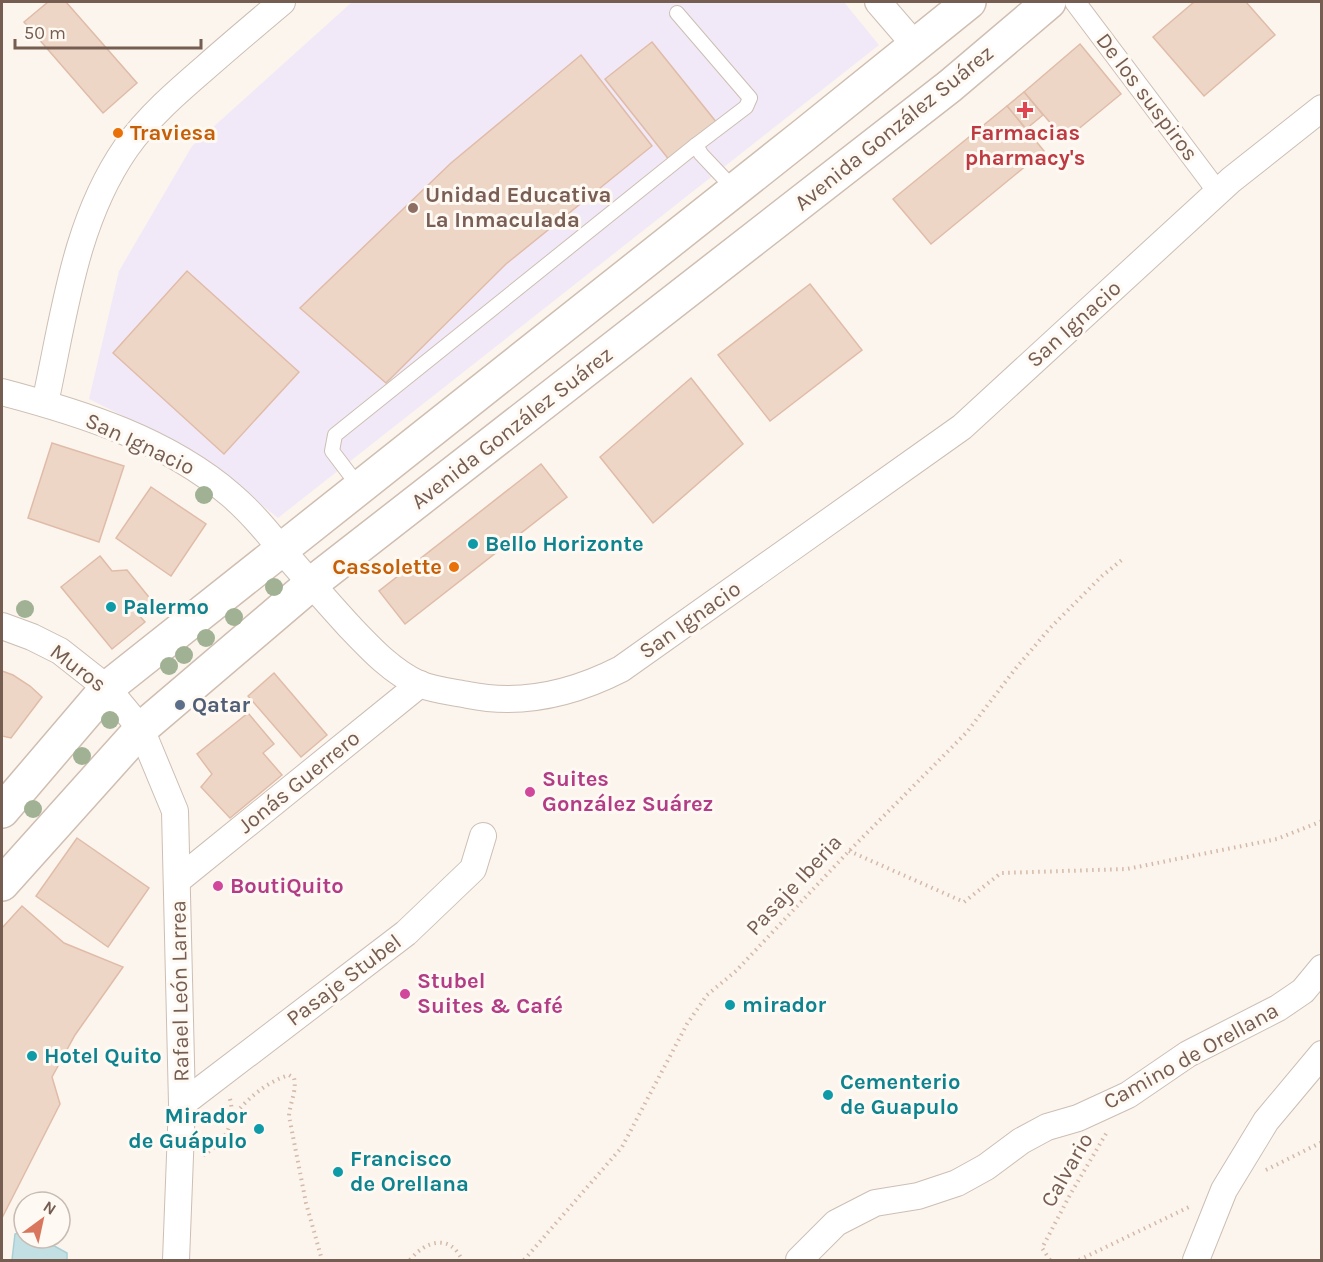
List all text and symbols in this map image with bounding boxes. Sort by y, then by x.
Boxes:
scale bar [15,12,201,50]
text: 50 m [24,22,66,44]
street label: De los suspiros [1090,28,1204,166]
street label: Avenida González Suárez [789,40,999,216]
marker: Farmacias pharmacy's [1018,103,1032,117]
place label: Traviesa [130,120,216,146]
place label: Farmacias pharmacy's [965,120,1085,171]
marker: Traviesa [111,126,125,140]
place label: Unidad Educativa La Inmaculada [425,182,611,233]
marker: Unidad Educativa La Inmaculada [406,201,420,215]
street label: San Ignacio [1022,275,1126,373]
street label: Avenida González Suárez [406,341,618,515]
street label: San Ignacio [81,407,199,481]
place label: Bello Horizonte [485,531,644,557]
marker: Bello Horizonte [466,537,480,551]
place label: Cassolette [332,554,442,580]
marker: Cassolette [447,560,461,574]
street label: San Ignacio [634,576,746,664]
place label: Palermo [123,594,209,620]
marker: Palermo [104,600,118,614]
street label: Muros [45,639,111,697]
place label: Qatar [192,692,251,718]
marker: Qatar [173,698,187,712]
street label: Jonás Guerrero [233,725,365,839]
place label: Suites González Suárez [542,766,714,817]
marker: Suites González Suárez [523,785,537,799]
street label: Pasaje Iberia [741,829,847,941]
place label: BoutiQuito [230,873,344,899]
marker: BoutiQuito [211,879,225,893]
street label: Rafael León Larrea [165,900,195,1082]
street label: Pasaje Stubel [282,928,406,1032]
place label: Stubel Suites & Café [417,968,563,1019]
marker: Stubel Suites & Café [398,987,412,1001]
place label: mirador [742,992,827,1018]
street label: Camino de Orellana [1099,997,1283,1115]
marker: mirador [723,998,737,1012]
place label: Hotel Quito [44,1043,162,1069]
marker: Hotel Quito [25,1049,39,1063]
place label: Cementerio de Guapulo [840,1069,960,1120]
marker: Cementerio de Guapulo [821,1088,835,1102]
place label: Mirador de Guápulo [128,1103,247,1154]
marker: Mirador de Guápulo [252,1122,266,1136]
street label: Calvario [1035,1128,1099,1212]
place label: Francisco de Orellana [350,1146,469,1197]
marker: Francisco de Orellana [331,1165,345,1179]
north arrow [12,1190,72,1250]
text: N [40,1197,60,1219]

